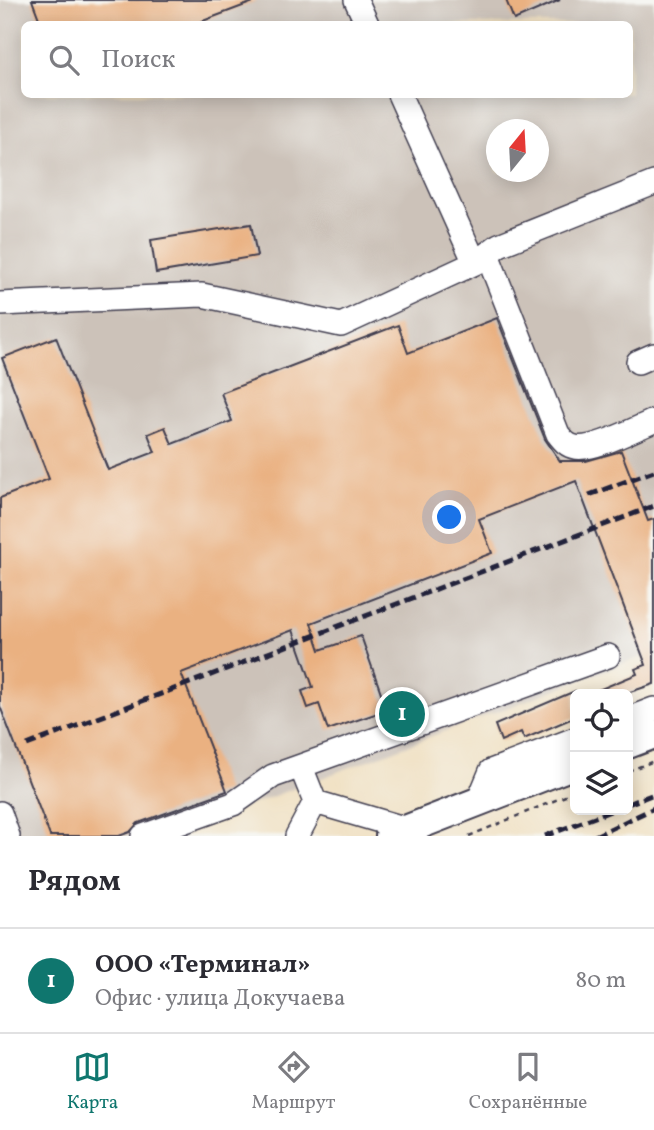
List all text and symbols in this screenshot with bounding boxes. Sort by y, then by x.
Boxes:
search box [21,21,633,98]
icon: search [45,41,83,79]
text: Поиск [101,42,175,78]
north arrow [486,119,549,182]
your location [432,500,466,534]
pin: 1 [379,688,425,740]
map controls [570,689,633,815]
button: locate [570,689,633,752]
button: layers [570,752,633,815]
text: Рядом [28,861,121,903]
text: ООО «Терминал» [95,947,311,983]
text: 1 [46,965,56,997]
text: 80 m [576,965,626,997]
text: Офис · улица Докучаева [95,983,345,1015]
tab: Карта [67,1048,118,1116]
tab: Маршрут [252,1048,335,1116]
tab: Сохранённые [469,1048,587,1116]

